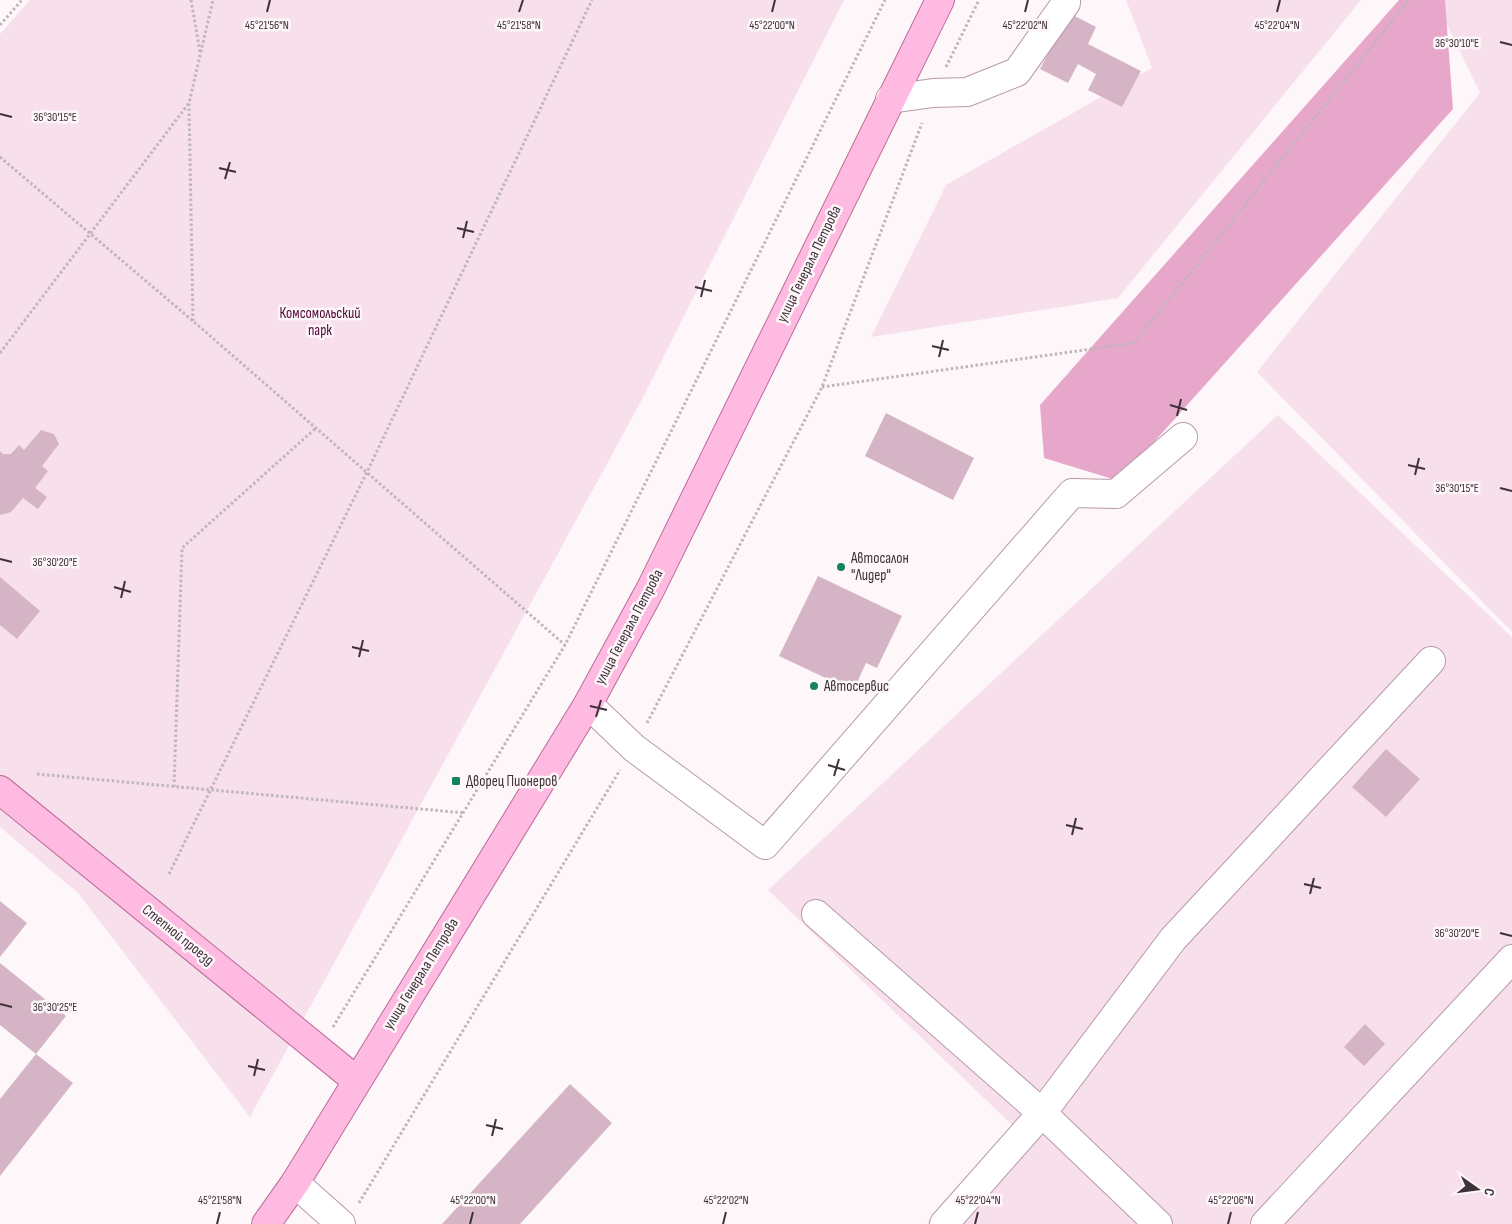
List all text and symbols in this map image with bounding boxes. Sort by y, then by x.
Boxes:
text: 45°21'56"N [245,18,289,33]
text: 45°21'58"N [497,18,541,33]
text: 45°22'00"N [749,18,795,33]
text: 45°22'02"N [1002,18,1048,33]
text: 45°22'04"N [1254,18,1300,33]
text: 36°30'10"E [1435,36,1479,51]
text: 36°30'15"E [33,110,77,125]
street label: улица Генерала Петрова [772,202,846,326]
park label: Комсомольский парк [280,304,361,340]
text: 36°30'15"E [1435,481,1479,496]
place label: Автосалон "Лидер" [850,549,909,585]
text: 36°30'20"E [33,555,77,570]
marker: Автосалон "Лидер" [835,561,847,573]
street label: улица Генерала Петрова [591,566,667,688]
place label: Автосервис [823,677,889,696]
marker: Автосервис [808,680,820,692]
place label: Дворец Пионеров [466,772,558,791]
marker: Дворец Пионеров [450,775,462,787]
street label: Степной проезд [138,900,218,970]
street label: улица Генерала Петрова [379,915,463,1033]
text: 36°30'20"E [1435,926,1479,941]
text: 36°30'25"E [33,1000,77,1015]
north arrow [1452,1164,1502,1214]
text: С [1480,1186,1498,1198]
text: 45°21'58"N [198,1193,242,1208]
text: 45°22'00"N [450,1193,496,1208]
text: 45°22'02"N [703,1193,749,1208]
text: 45°22'04"N [955,1193,1001,1208]
text: 45°22'06"N [1208,1193,1254,1208]

